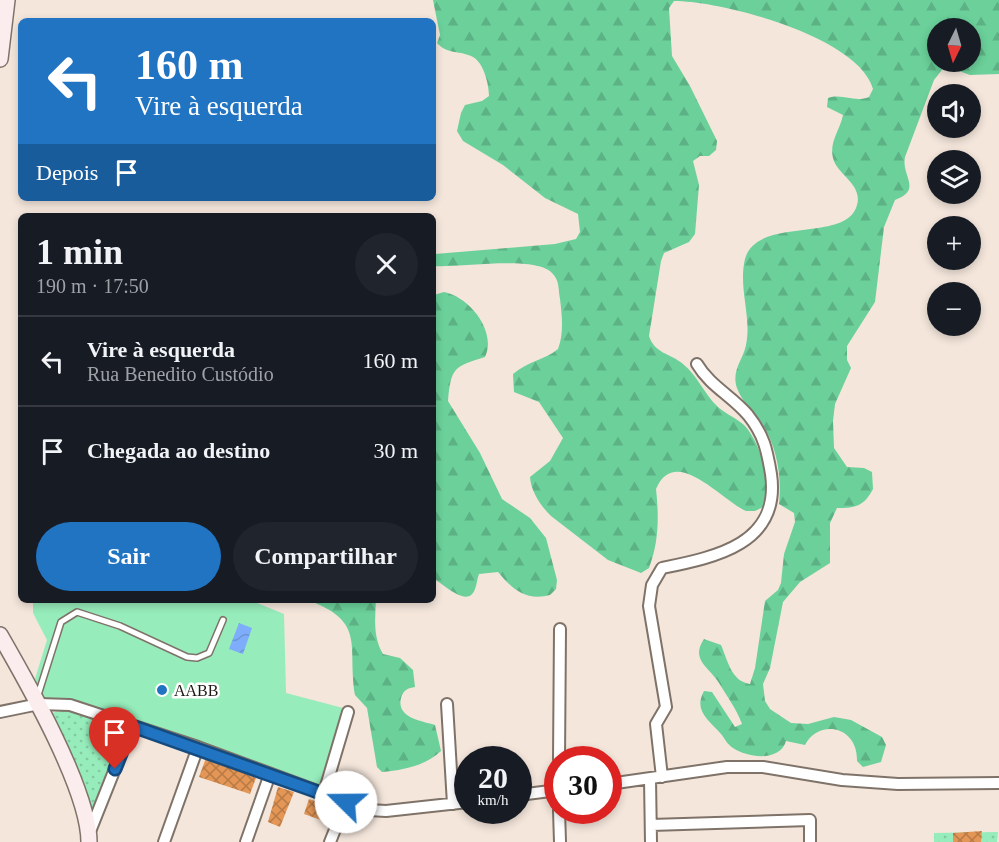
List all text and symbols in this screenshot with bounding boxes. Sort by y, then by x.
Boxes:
north arrow [927,18,981,72]
map controls [927,18,981,336]
icon: left [36,42,114,120]
text: 160 m [135,42,244,88]
button: sound [927,84,981,138]
text: Vire à esquerda [135,91,303,121]
button: layers [927,150,981,204]
icon: arrive [110,156,143,189]
text: Depois [36,160,98,185]
button: + [927,216,981,270]
text: 1 min [36,232,123,272]
button: close [355,233,418,296]
text: 190 m · 17:50 [36,275,149,297]
button: − [927,282,981,336]
text: Vire à esquerda [87,337,235,362]
icon: left [36,345,69,378]
text: 160 m [362,348,418,373]
text: Rua Benedito Custódio [87,363,274,385]
icon: arrive [36,435,69,468]
text: Chegada ao destino [87,438,270,463]
text: 30 m [373,438,418,463]
button: Sair [36,522,221,591]
button: Compartilhar [233,522,418,591]
place label: AABB [174,682,218,699]
marker: AABB [155,683,169,697]
pin [89,707,140,769]
icon: arrive [98,716,131,749]
speed limit sign: 30 [544,746,622,824]
text: 20 [478,761,508,794]
position arrow [314,770,378,834]
text: km/h [478,792,508,808]

